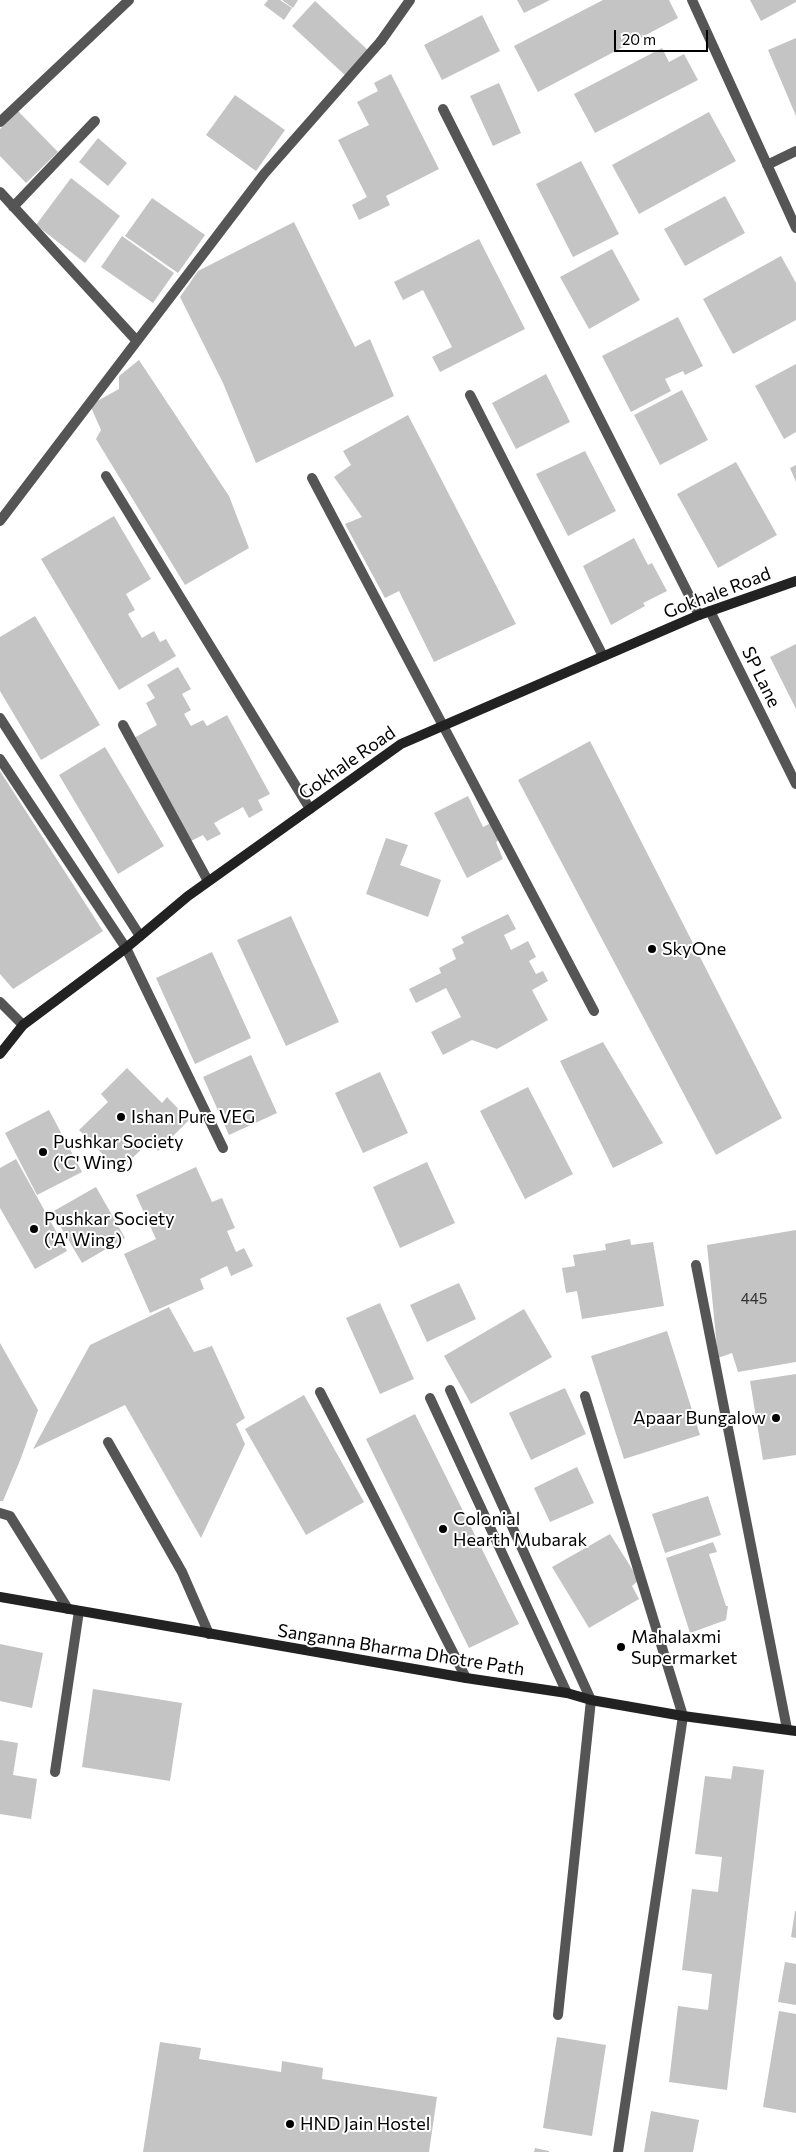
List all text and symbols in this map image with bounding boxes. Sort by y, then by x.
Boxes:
scale bar [616,20,710,52]
text: 20 m [622,30,656,48]
street label: Gokhale Road [660,563,774,623]
street label: SP Lane [737,643,785,711]
street label: Gokhale Road [295,722,399,804]
place label: SkyOne [662,938,726,960]
marker: SkyOne [646,943,658,955]
place label: Ishan Pure VEG [131,1106,255,1128]
marker: Ishan Pure VEG [115,1111,127,1123]
place label: Pushkar Society ('C' Wing) [53,1131,184,1174]
marker: Pushkar Society ('C' Wing) [37,1146,49,1158]
place label: Pushkar Society ('A' Wing) [44,1208,175,1250]
marker: Pushkar Society ('A' Wing) [28,1223,40,1235]
house number: 445 [741,1290,767,1308]
place label: Apaar Bungalow [633,1407,766,1429]
marker: Apaar Bungalow [770,1412,782,1424]
place label: Colonial Hearth Mubarak [453,1508,587,1550]
marker: Colonial Hearth Mubarak [437,1523,449,1535]
street label: Sanganna Bharma Dhotre Path [276,1620,526,1680]
place label: Mahalaxmi Supermarket [631,1626,737,1668]
marker: Mahalaxmi Supermarket [615,1641,627,1653]
place label: HND Jain Hostel [300,2113,430,2135]
marker: HND Jain Hostel [284,2118,296,2130]

